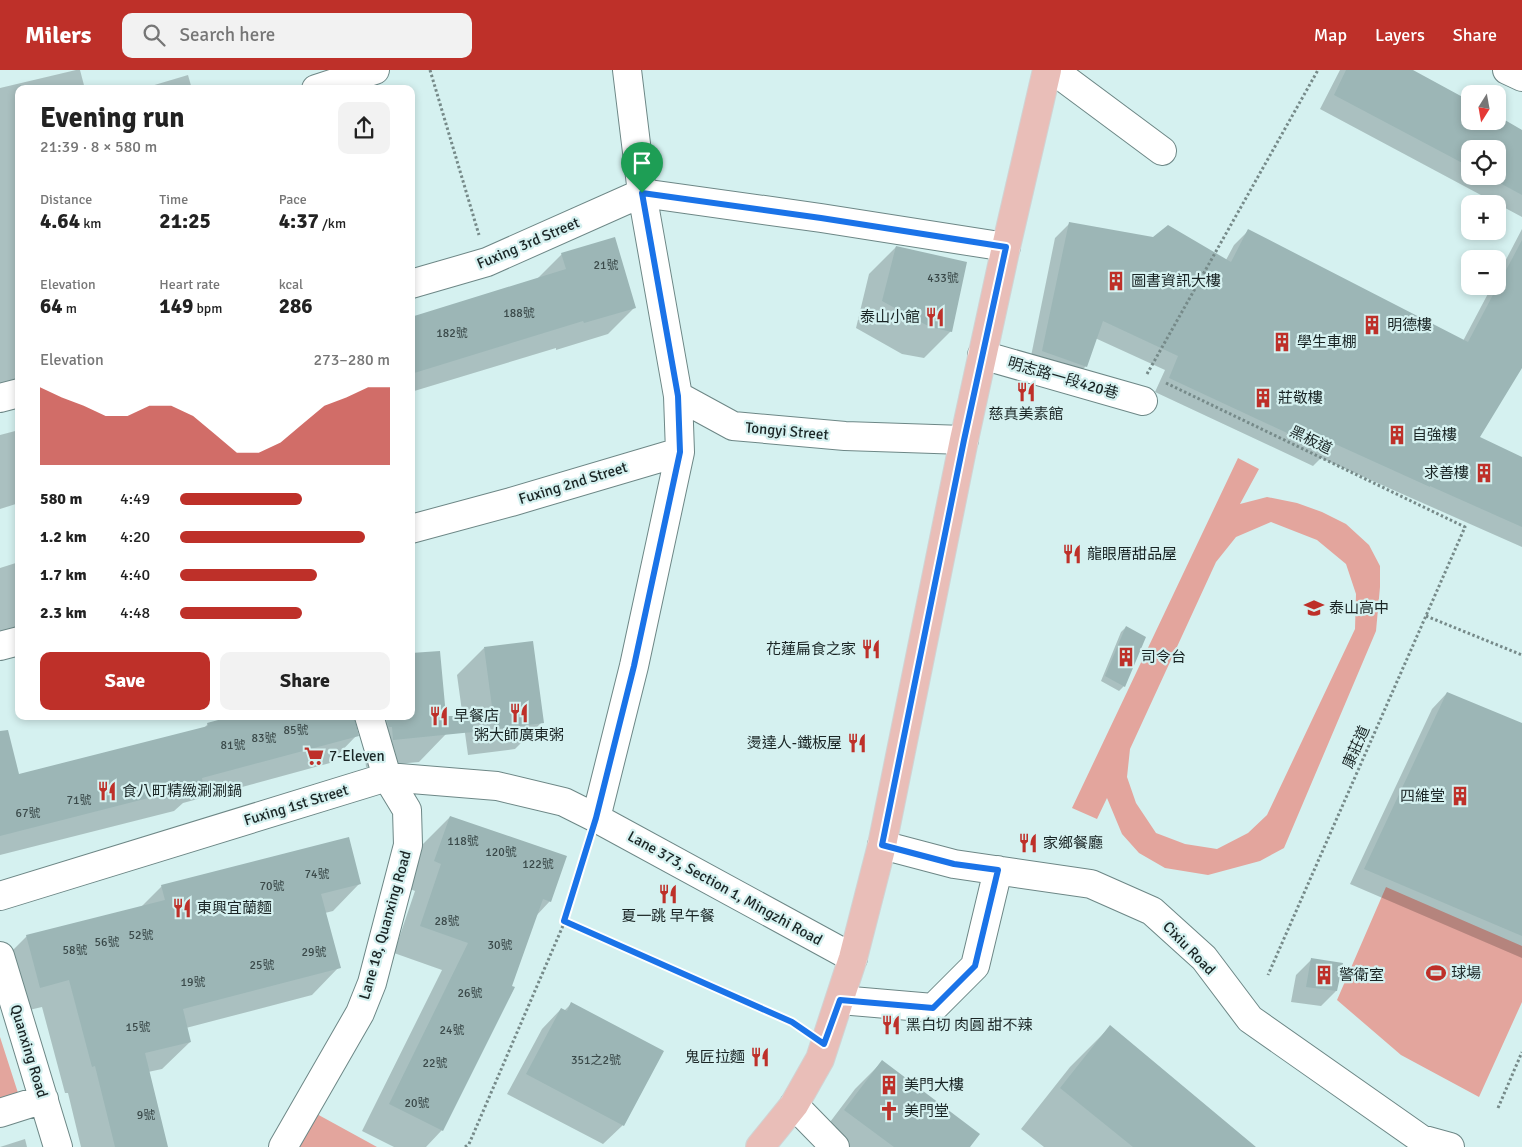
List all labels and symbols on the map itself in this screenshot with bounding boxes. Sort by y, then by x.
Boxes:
north arrow [1461,85,1506,130]
pin [621,142,663,193]
street label: Fuxing 3rd Street [474,213,582,273]
house number: 21號 [594,258,618,273]
building icon: 圖書資訊大樓 [1105,270,1127,292]
house number: 433號 [927,271,959,286]
place label: 圖書資訊大樓 [1131,272,1221,290]
house number: 188號 [503,306,535,321]
restaurant icon: 泰山小館 [924,306,946,328]
place label: 泰山小館 [860,308,920,326]
building icon: 明德樓 [1361,314,1383,336]
place label: 明德樓 [1387,316,1432,334]
house number: 182號 [436,326,468,341]
building icon: 學生車棚 [1271,331,1293,353]
place label: 學生車棚 [1297,333,1357,351]
street label: 明志路一段420巷 [1006,354,1120,402]
restaurant icon: 慈真美素館 [1015,381,1037,403]
building icon: 莊敬樓 [1252,387,1274,409]
place label: 莊敬樓 [1278,389,1323,407]
place label: 慈真美素館 [988,405,1064,423]
street label: Tongyi Street [745,418,829,444]
street label: 黑板道 [1287,422,1335,458]
building icon: 自強樓 [1386,424,1408,446]
place label: 自強樓 [1412,426,1457,444]
street label: Fuxing 2nd Street [516,458,630,508]
building icon: 求善樓 [1473,462,1495,484]
place label: 求善樓 [1424,464,1469,482]
restaurant icon: 龍眼厝甜品屋 [1061,543,1083,565]
place label: 龍眼厝甜品屋 [1087,545,1177,563]
school or university icon: 泰山高中 [1303,597,1325,619]
place label: 泰山高中 [1329,599,1389,617]
restaurant icon: 花蓮扁食之家 [860,638,882,660]
place label: 花蓮扁食之家 [766,640,856,658]
building icon: 司令台 [1115,646,1137,668]
place label: 司令台 [1141,648,1186,666]
restaurant icon: 粥大師廣東粥 [508,702,530,724]
restaurant icon: 早餐店 [428,705,450,727]
place label: 早餐店 [454,707,499,725]
house number: 85號 [284,723,308,738]
street label: 康莊道 [1339,723,1373,771]
place label: 粥大師廣東粥 [474,726,564,744]
house number: 83號 [252,731,276,746]
restaurant icon: 燙達人-鐵板屋 [846,732,868,754]
place label: 燙達人-鐵板屋 [747,734,842,752]
house number: 81號 [221,738,245,753]
supermarket icon: 7-Eleven [303,745,325,767]
place label: 7-Eleven [329,747,385,765]
restaurant icon: 食八町精緻涮涮鍋 [96,780,118,802]
street label: Fuxing 1st Street [242,781,350,829]
place label: 食八町精緻涮涮鍋 [122,782,242,800]
building icon: 四維堂 [1449,785,1471,807]
place label: 四維堂 [1400,787,1445,805]
house number: 71號 [67,793,91,808]
house number: 67號 [16,806,40,821]
street label: Lane 373, Section 1, Mingzhi Road [625,827,825,949]
restaurant icon: 家鄉餐廳 [1017,832,1039,854]
house number: 118號 [447,834,479,849]
place label: 家鄉餐廳 [1043,834,1103,852]
house number: 120號 [485,845,517,860]
street label: Lane 18, Quanxing Road [355,848,415,1002]
house number: 122號 [522,857,554,872]
house number: 74號 [305,867,329,882]
house number: 70號 [260,879,284,894]
restaurant icon: 夏一跳 早午餐 [657,883,679,905]
restaurant icon: 東興宜蘭麵 [171,897,193,919]
place label: 東興宜蘭麵 [197,899,272,917]
place label: 夏一跳 早午餐 [621,907,715,925]
house number: 28號 [435,914,459,929]
street label: Cixiu Road [1159,917,1219,979]
house number: 52號 [129,928,153,943]
house number: 56號 [95,935,119,950]
house number: 30號 [488,938,512,953]
house number: 58號 [63,943,87,958]
house number: 29號 [302,945,326,960]
house number: 25號 [250,958,274,973]
sports icon: 球場 [1425,962,1447,984]
building icon: 警衛室 [1313,964,1335,986]
place label: 球場 [1451,964,1481,982]
place label: 警衛室 [1339,966,1384,984]
house number: 19號 [181,975,205,990]
house number: 26號 [458,986,482,1001]
street label: Quanxing Road [6,1002,52,1100]
restaurant icon: 黑白切 肉圓 甜不辣 [880,1014,902,1036]
place label: 黑白切 肉圓 甜不辣 [906,1016,1033,1034]
house number: 15號 [126,1020,150,1035]
house number: 24號 [440,1023,464,1038]
restaurant icon: 鬼匠拉麵 [749,1046,771,1068]
place label: 鬼匠拉麵 [685,1048,745,1066]
house number: 351之2號 [571,1053,621,1068]
house number: 22號 [423,1056,447,1071]
building icon: 美門大樓 [878,1074,900,1096]
place label: 美門大樓 [904,1076,964,1094]
house number: 20號 [405,1096,429,1111]
church icon: 美門堂 [878,1100,900,1122]
place label: 美門堂 [904,1102,949,1120]
house number: 9號 [137,1108,155,1123]

